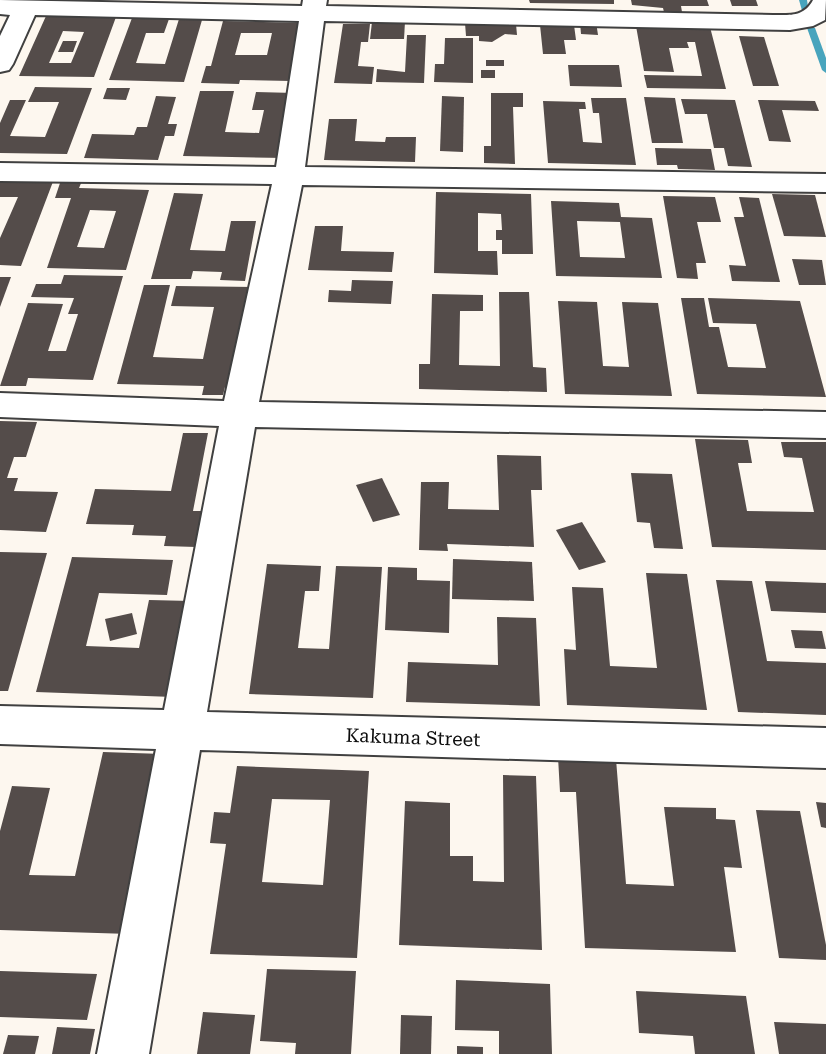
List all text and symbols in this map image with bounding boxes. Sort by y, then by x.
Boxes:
street label: Kakuma Street [345,724,481,751]

